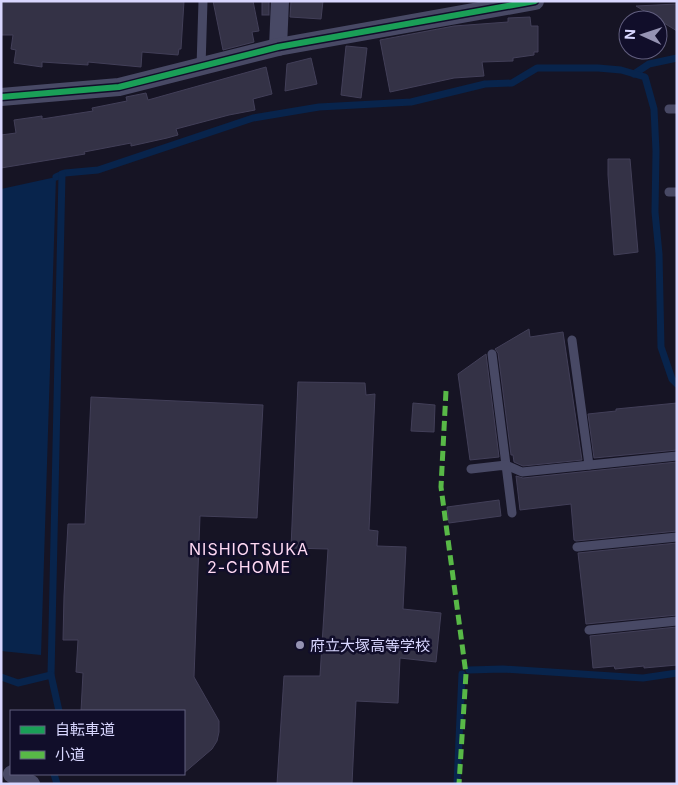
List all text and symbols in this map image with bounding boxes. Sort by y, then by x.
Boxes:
north arrow [618,10,668,60]
text: N [621,29,638,40]
district label: NISHIOTSUKA 2-CHOME [189,539,309,577]
place label: 府立大塚高等学校 [310,636,430,655]
marker: 府立大塚高等学校 [294,639,306,651]
legend [10,710,185,775]
text: 自転車道 [55,720,115,739]
text: 小道 [55,745,85,764]

